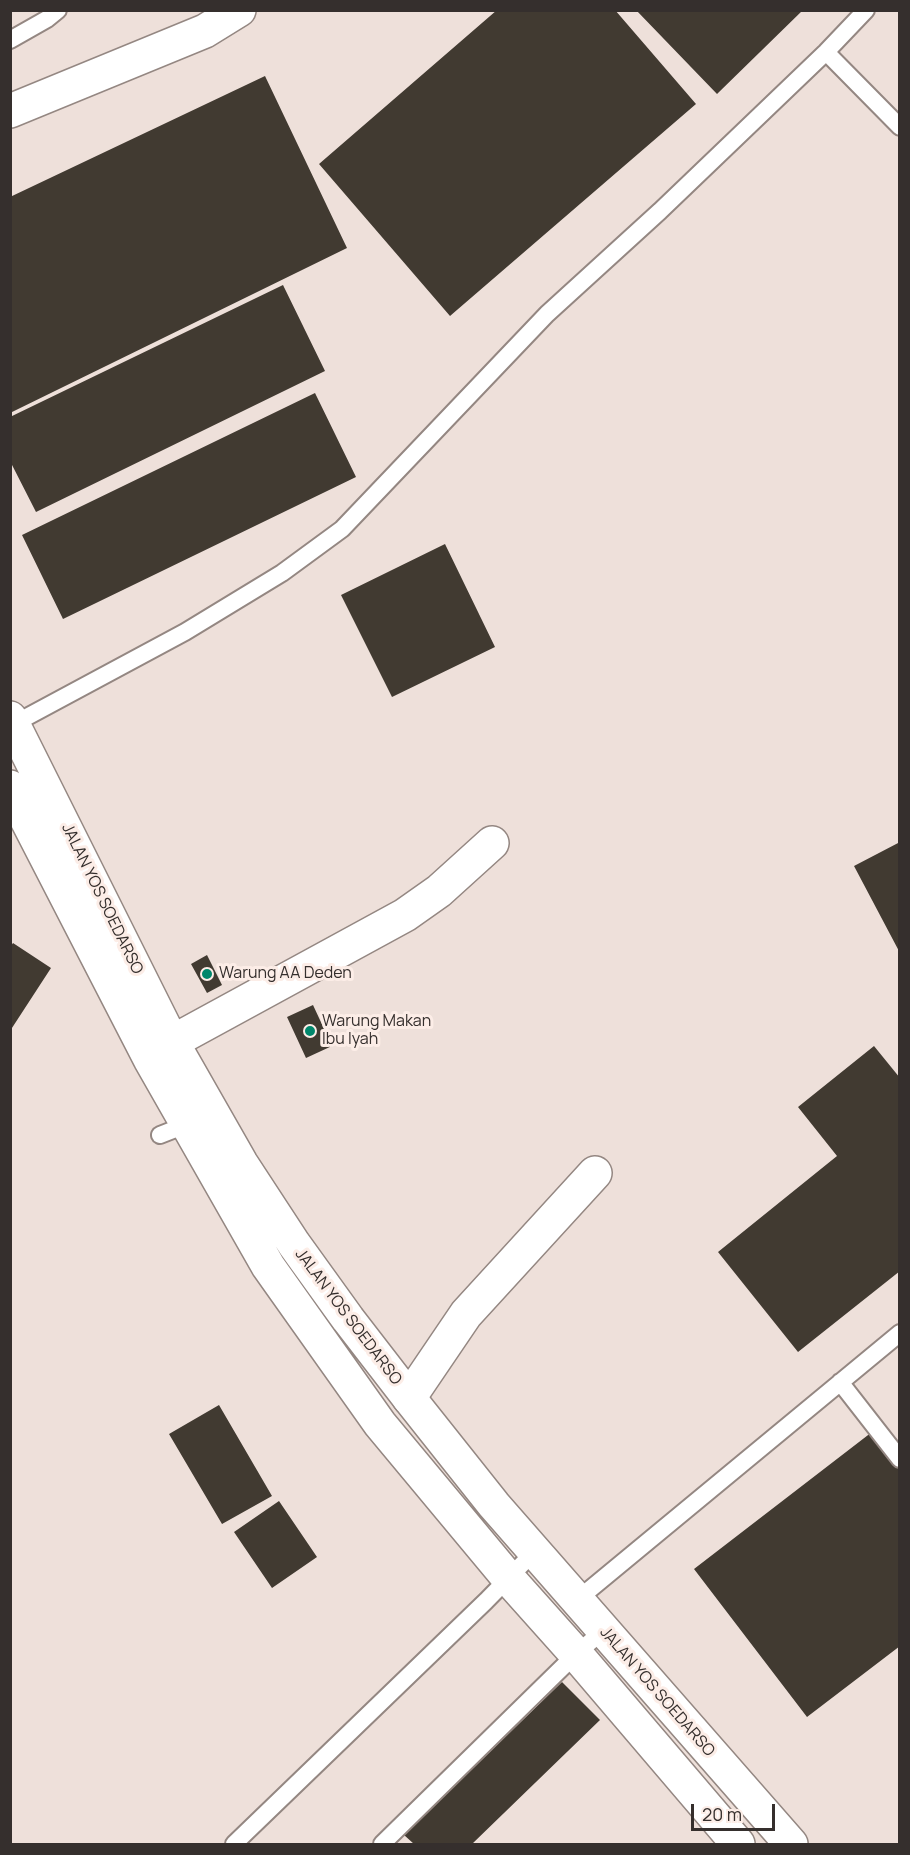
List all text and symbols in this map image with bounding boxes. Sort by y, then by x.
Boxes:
street label: JALAN YOS SOEDARSO [57,821,147,977]
place label: Warung AA Deden [219,964,352,984]
marker: Warung AA Deden [200,967,214,981]
place label: Warung Makan Ibu Iyah [322,1012,431,1050]
marker: Warung Makan Ibu Iyah [303,1024,317,1038]
street label: JALAN YOS SOEDARSO [291,1245,405,1389]
street label: JALAN YOS SOEDARSO [596,1623,718,1761]
scale bar [694,1792,778,1830]
text: 20 m [702,1802,742,1826]

